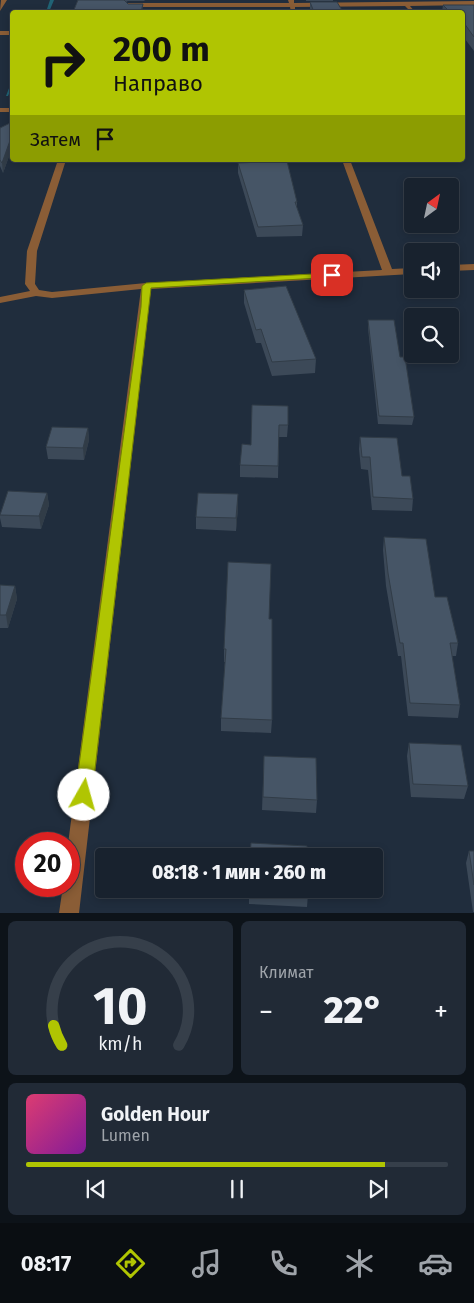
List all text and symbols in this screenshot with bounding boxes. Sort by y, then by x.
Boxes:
text: 200 m [113,28,210,70]
icon: right [30,30,95,95]
text: Направо [113,70,203,97]
icon: arrive [91,125,119,153]
text: Затем [30,128,81,151]
north arrow [404,178,459,232]
map controls [404,178,459,363]
button: sound [404,243,459,298]
pin [311,254,353,296]
icon: arrive [318,261,346,289]
button: search [404,308,459,363]
position arrow [57,768,109,820]
speed limit sign: 20 [15,832,80,897]
text: 08:18 · 1 мин · 260 m [152,861,326,884]
text: Климат [259,963,314,982]
text: 10 [93,975,148,1038]
text: 22° [324,987,383,1033]
text: − [259,995,273,1028]
text: + [434,995,448,1028]
text: km/h [98,1033,143,1055]
text: Golden Hour [101,1103,210,1126]
text: Lumen [101,1126,150,1145]
icon: previous [82,1175,110,1203]
icon: pause [223,1175,251,1203]
icon: next [364,1175,392,1203]
icon: directions [113,1246,148,1281]
icon: music [189,1246,224,1281]
icon: phone [266,1246,301,1281]
icon: climate [342,1246,377,1281]
icon: car [418,1246,453,1281]
text: 08:17 [21,1250,71,1277]

